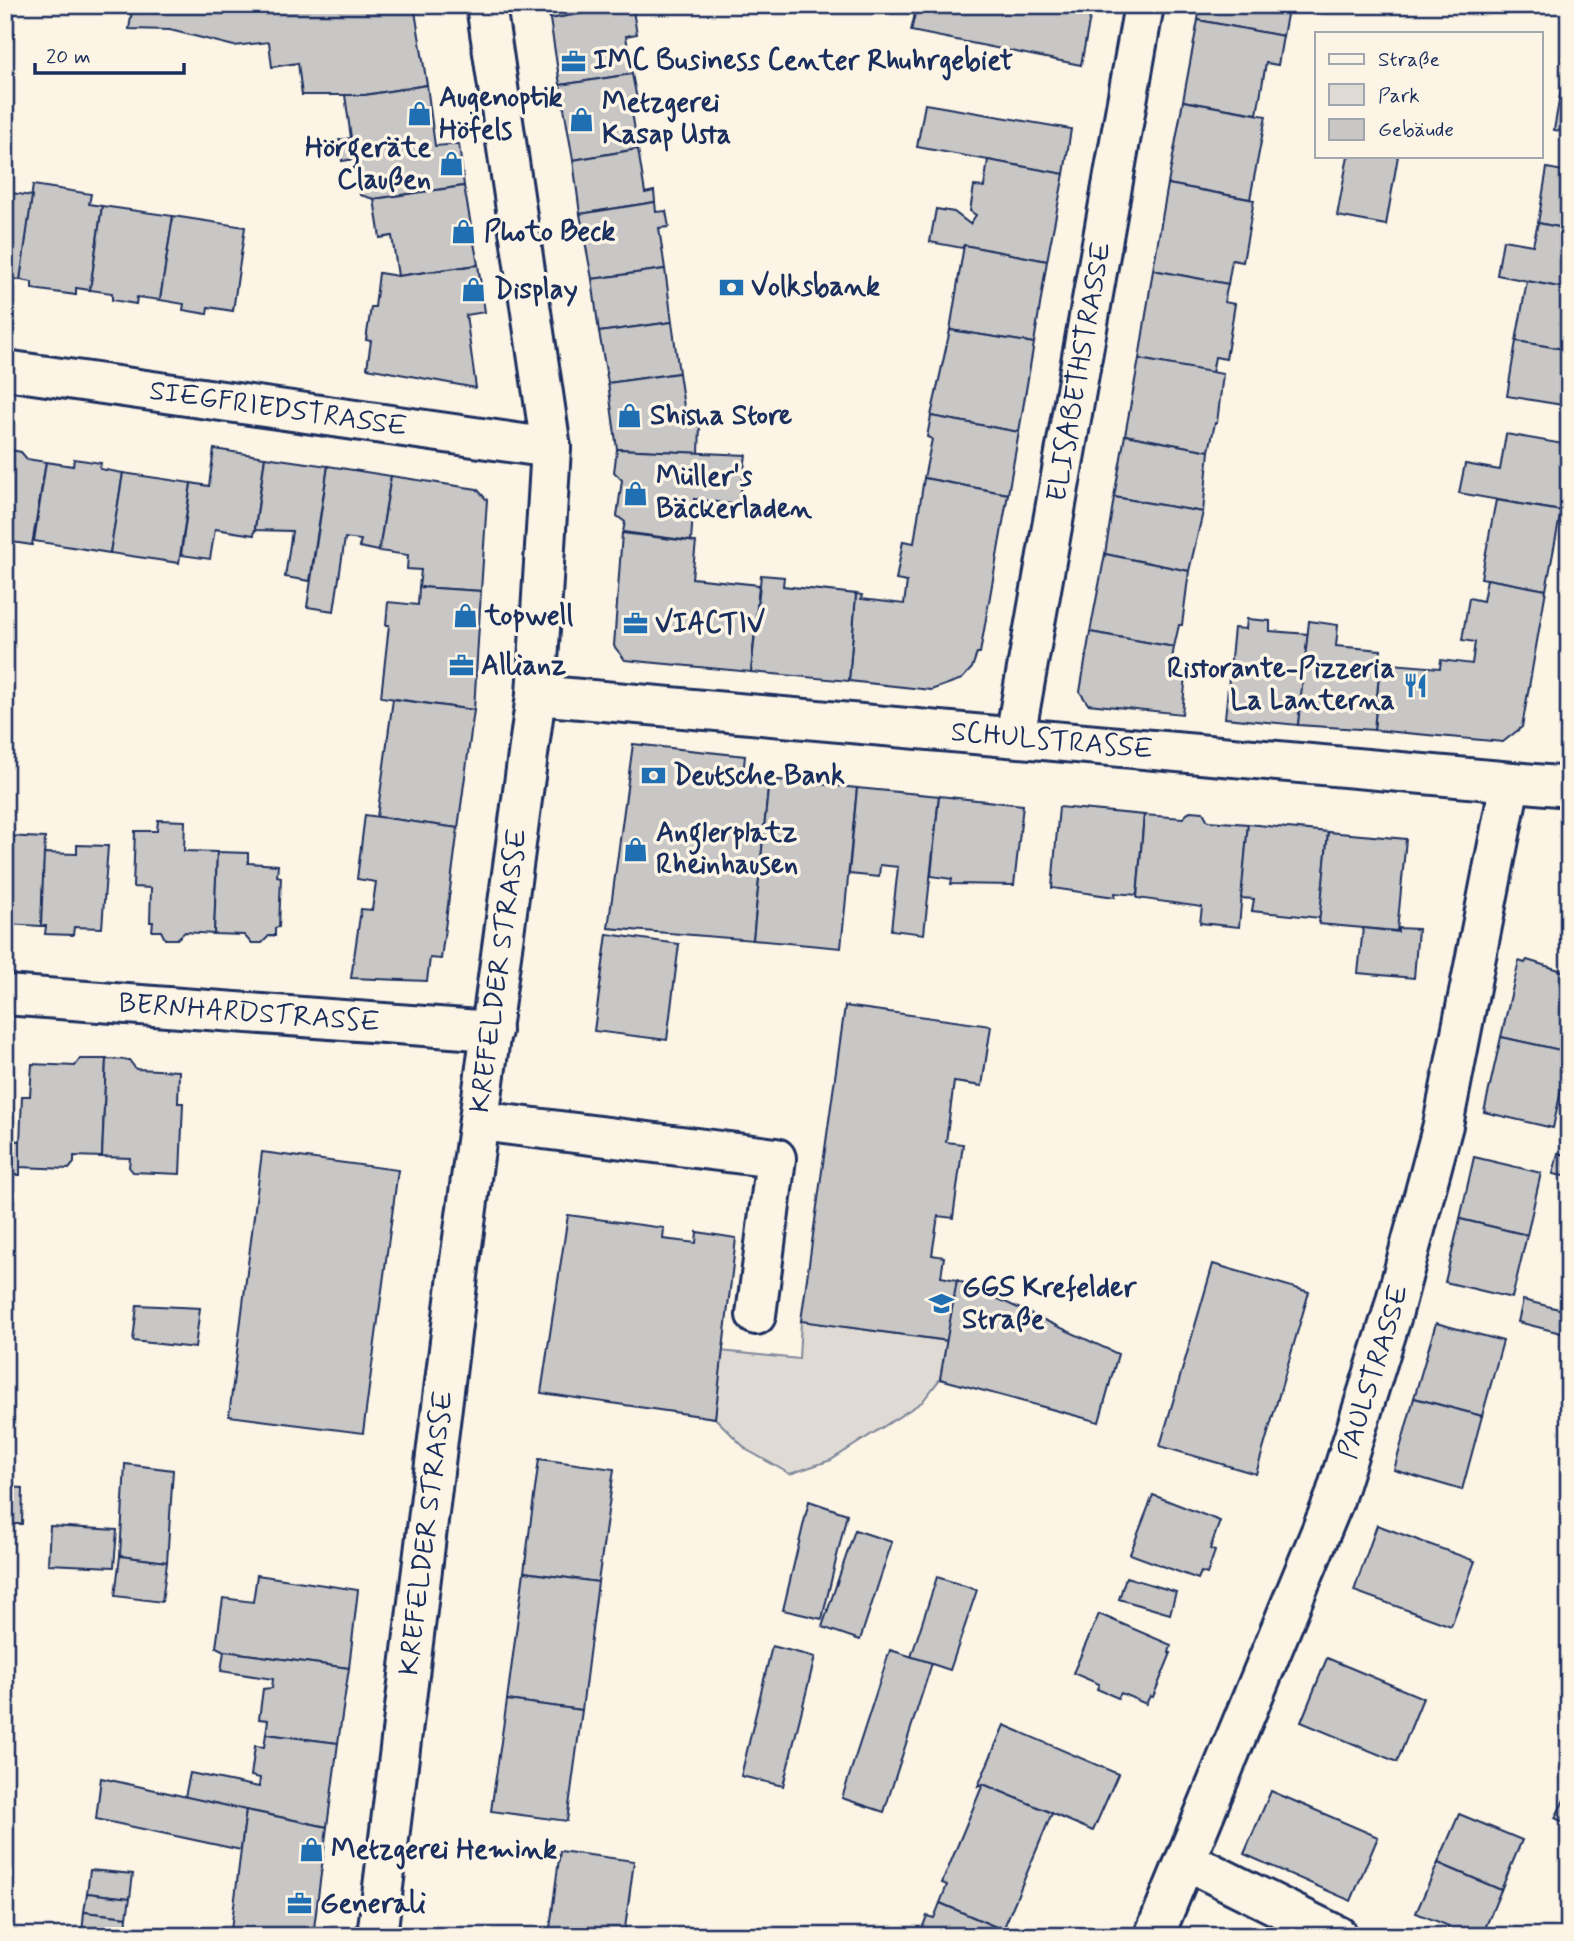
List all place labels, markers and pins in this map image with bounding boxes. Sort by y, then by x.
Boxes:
place label: IMC Business Center Rhuhrgebiet [593,43,1013,81]
office icon: IMC Business Center Rhuhrgebiet [559,47,587,75]
place label: Augenoptik Höfels [439,80,563,149]
place label: Metzgerei Kasap Usta [602,85,731,154]
shop icon: Augenoptik Höfels [405,100,433,128]
shop icon: Metzgerei Kasap Usta [568,105,596,133]
place label: Hörgeräte Claußen [305,130,431,199]
shop icon: Hörgeräte Claußen [437,150,465,178]
place label: Photo Beck [484,214,615,251]
shop icon: Photo Beck [450,218,478,246]
place label: Volksbank [751,269,880,306]
place label: Display [494,272,578,309]
bank icon: Volksbank [717,273,745,301]
shop icon: Display [460,276,488,304]
place label: Shisha Store [650,398,792,435]
shop icon: Shisha Store [616,402,644,430]
place label: Müller's Bäckerladen [656,459,813,528]
shop icon: Müller's Bäckerladen [622,479,650,507]
place label: topwell [484,598,574,635]
shop icon: topwell [451,602,479,630]
place label: VIACTIV [655,606,765,643]
office icon: VIACTIV [621,610,649,638]
place label: Allianz [481,648,566,685]
place label: Ristorante-Pizzeria La Lanterna [1167,651,1395,720]
office icon: Allianz [447,652,475,680]
restaurant icon: Ristorante-Pizzeria La Lanterna [1401,671,1429,699]
place label: Deutsche Bank [673,758,845,795]
bank icon: Deutsche Bank [639,762,667,790]
place label: Anglerplatz Rheinhausen [656,815,798,884]
shop icon: Anglerplatz Rheinhausen [622,835,650,863]
place label: GGS Krefelder Straße [962,1270,1137,1339]
school or university icon: GGS Krefelder Straße [928,1290,956,1318]
place label: Metzgerei Hemink [331,1832,557,1870]
shop icon: Metzgerei Hemink [297,1836,325,1864]
place label: Generali [320,1886,426,1923]
office icon: Generali [286,1890,314,1918]

